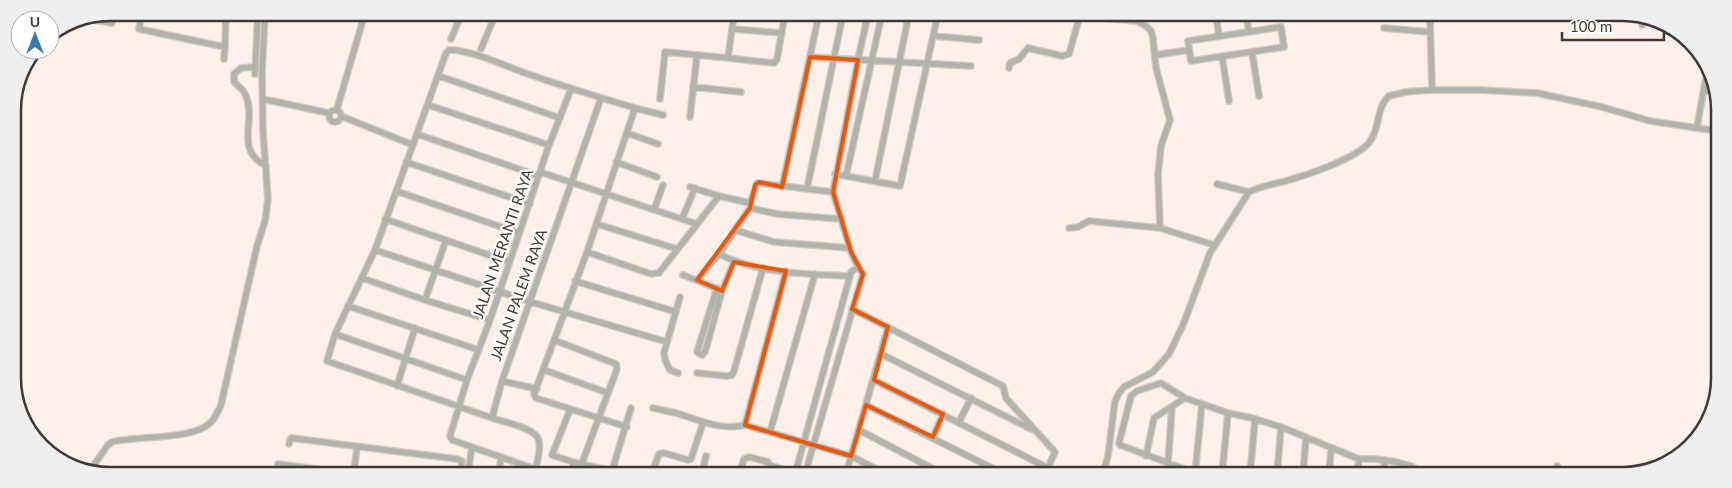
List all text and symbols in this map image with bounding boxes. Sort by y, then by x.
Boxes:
north arrow [10,10,60,60]
scale bar [1562,10,1664,42]
text: U [30,13,40,30]
text: 100 m [1570,17,1612,35]
street label: JALAN MERANTI RAYA [468,166,536,321]
street label: JALAN PALEM RAYA [486,225,551,363]

